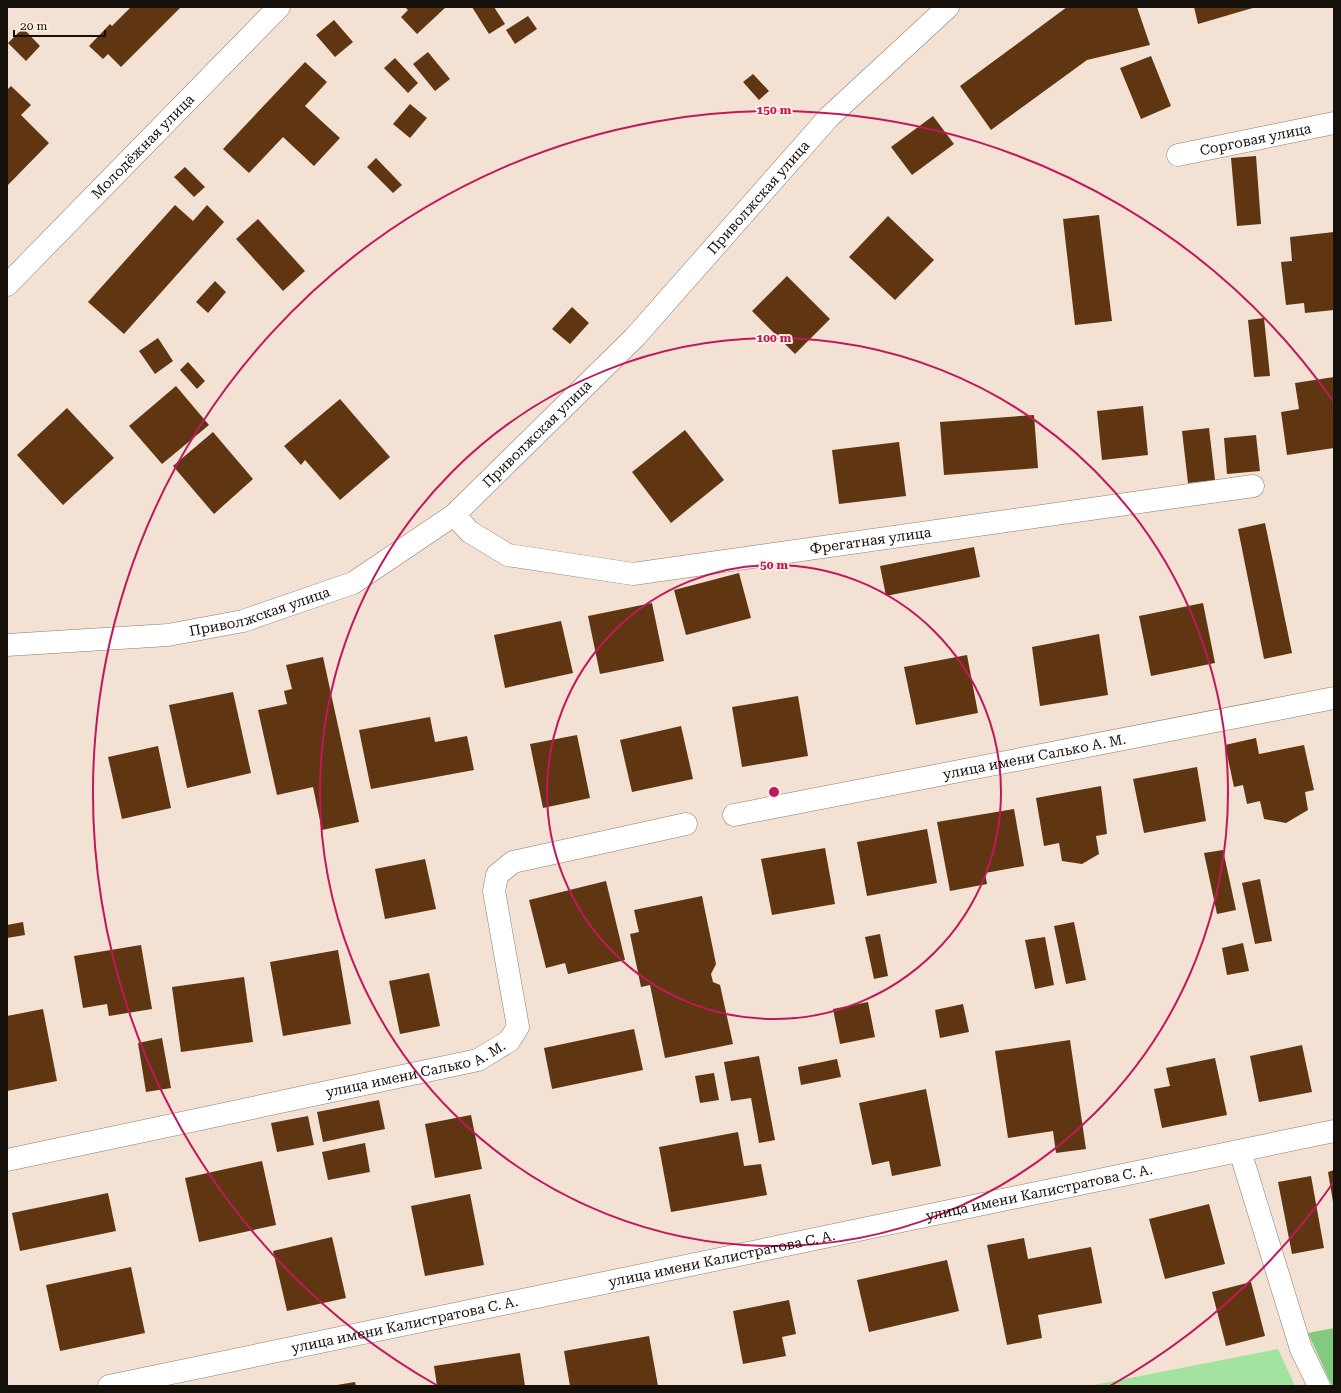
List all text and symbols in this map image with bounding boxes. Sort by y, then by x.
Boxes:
scale bar [14,12,105,38]
text: 20 m [20,19,47,33]
street label: Молодёжная улица [88,91,197,202]
text: 150 m [757,103,792,117]
street label: Сорговая улица [1198,120,1313,158]
street label: Приволжская улица [704,137,813,257]
text: 100 m [757,331,792,345]
street label: Приволжская улица [479,376,595,490]
street label: Фрегатная улица [809,524,933,557]
text: 50 m [760,558,788,572]
street label: Приволжская улица [188,583,332,639]
street label: улица имени Салько А. М. [942,731,1127,782]
centre of rings [767,785,781,799]
street label: улица имени Салько А. М. [324,1037,508,1100]
street label: улица имени Калистратова С. А. [924,1161,1154,1224]
street label: улица имени Калистратова С. А. [607,1227,837,1290]
street label: улица имени Калистратова С. А. [290,1293,519,1356]

